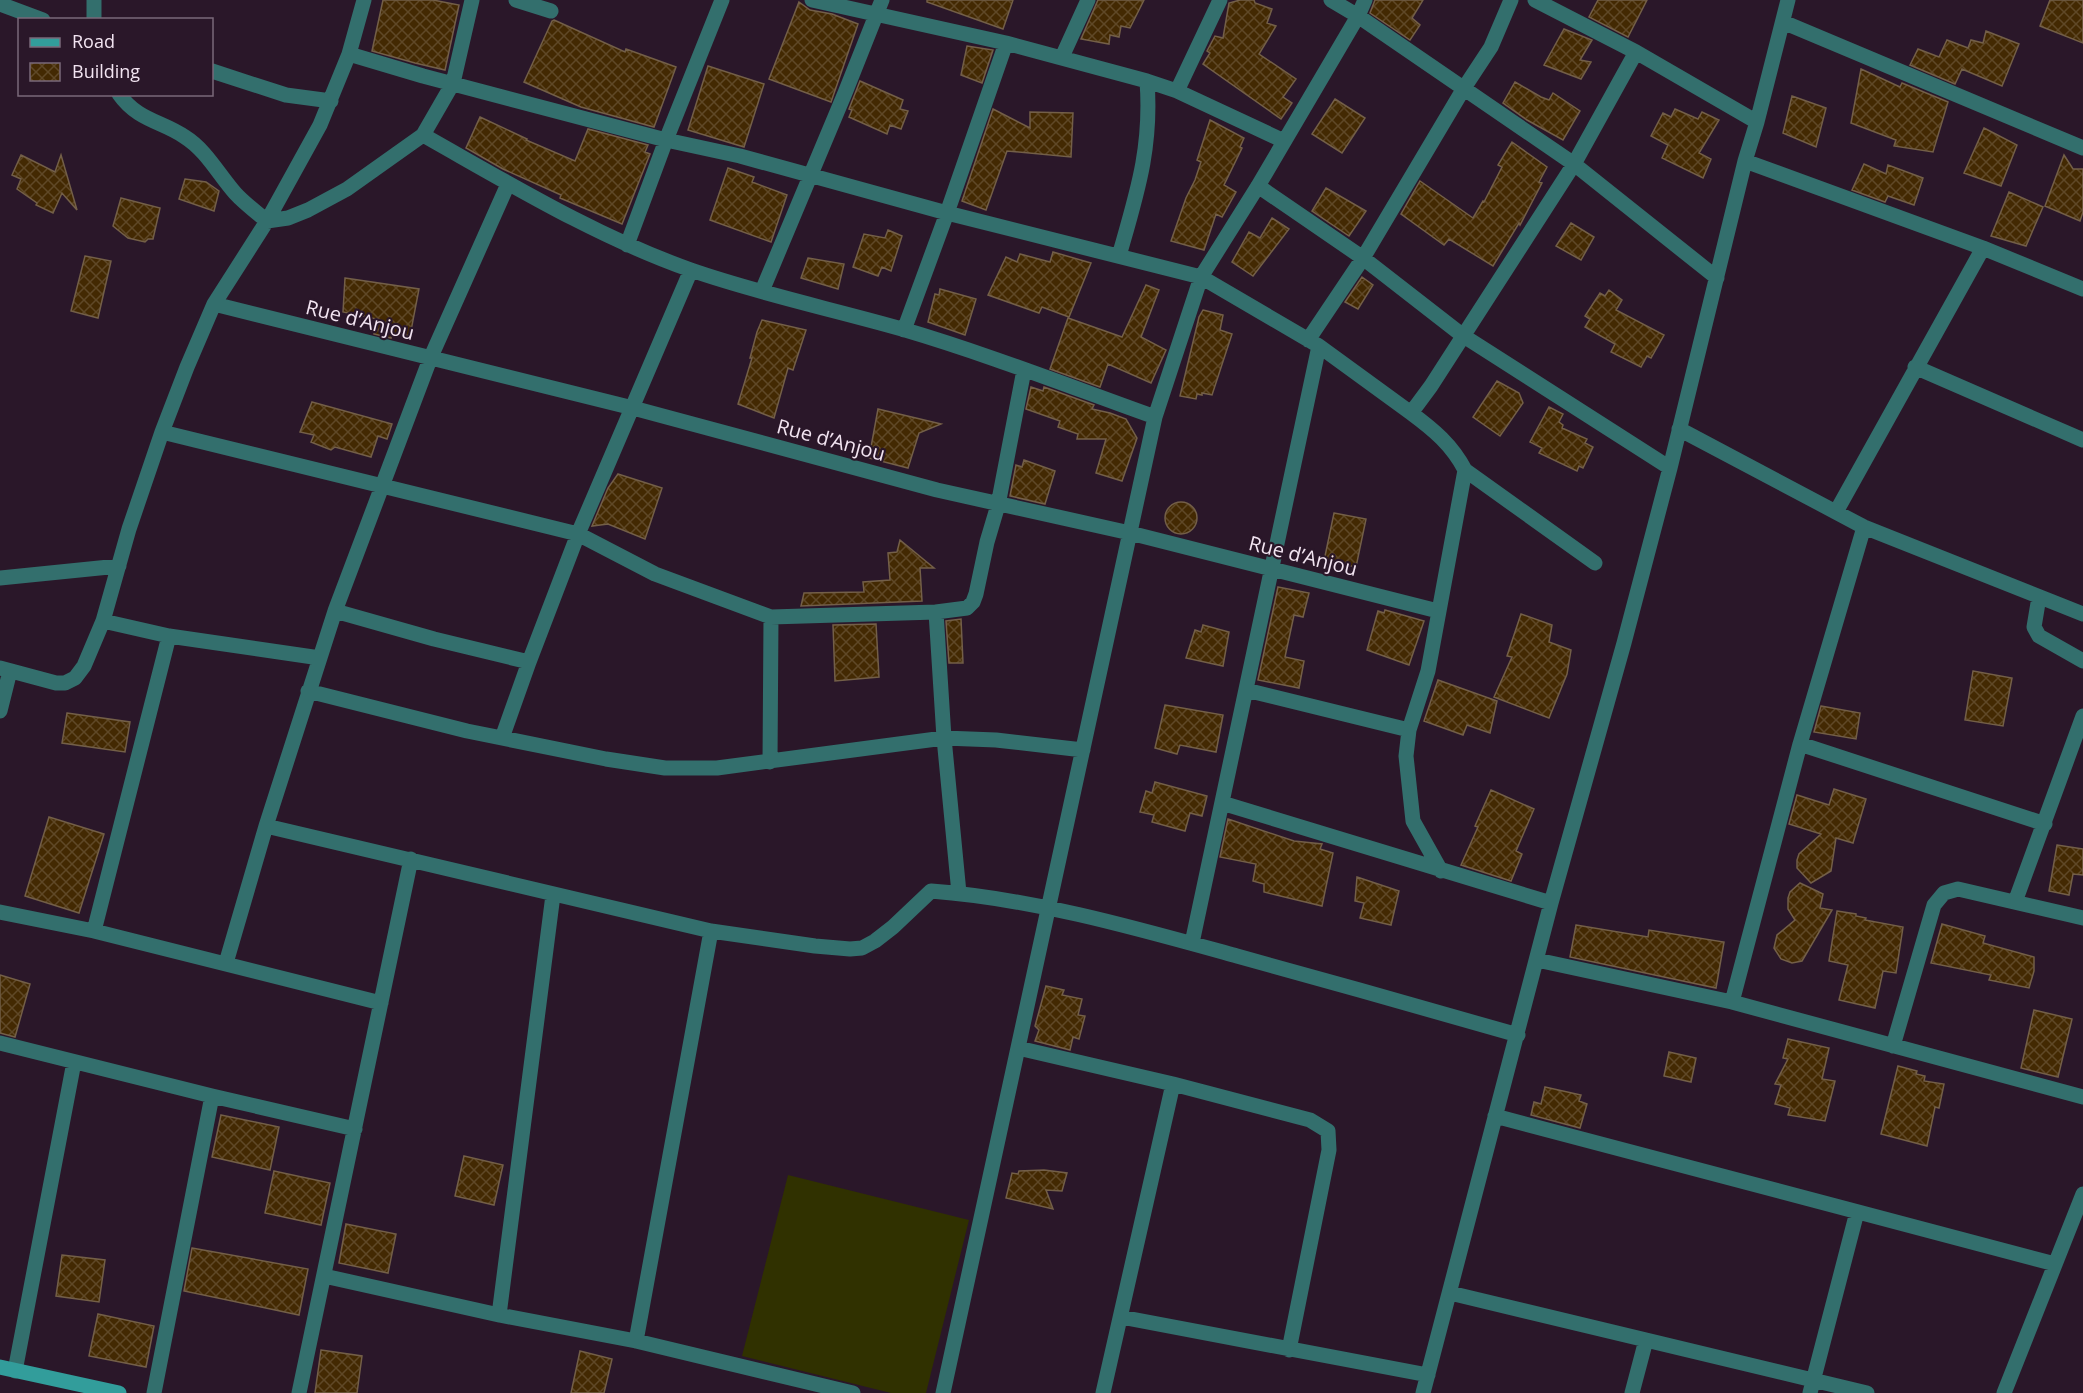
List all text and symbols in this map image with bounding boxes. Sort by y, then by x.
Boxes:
legend [18,18,213,96]
text: Road [72,29,115,53]
text: Building [72,59,140,83]
street label: Rue d’Anjou [303,293,417,346]
street label: Rue d’Anjou [774,412,888,467]
street label: Rue d’Anjou [1246,529,1360,582]

